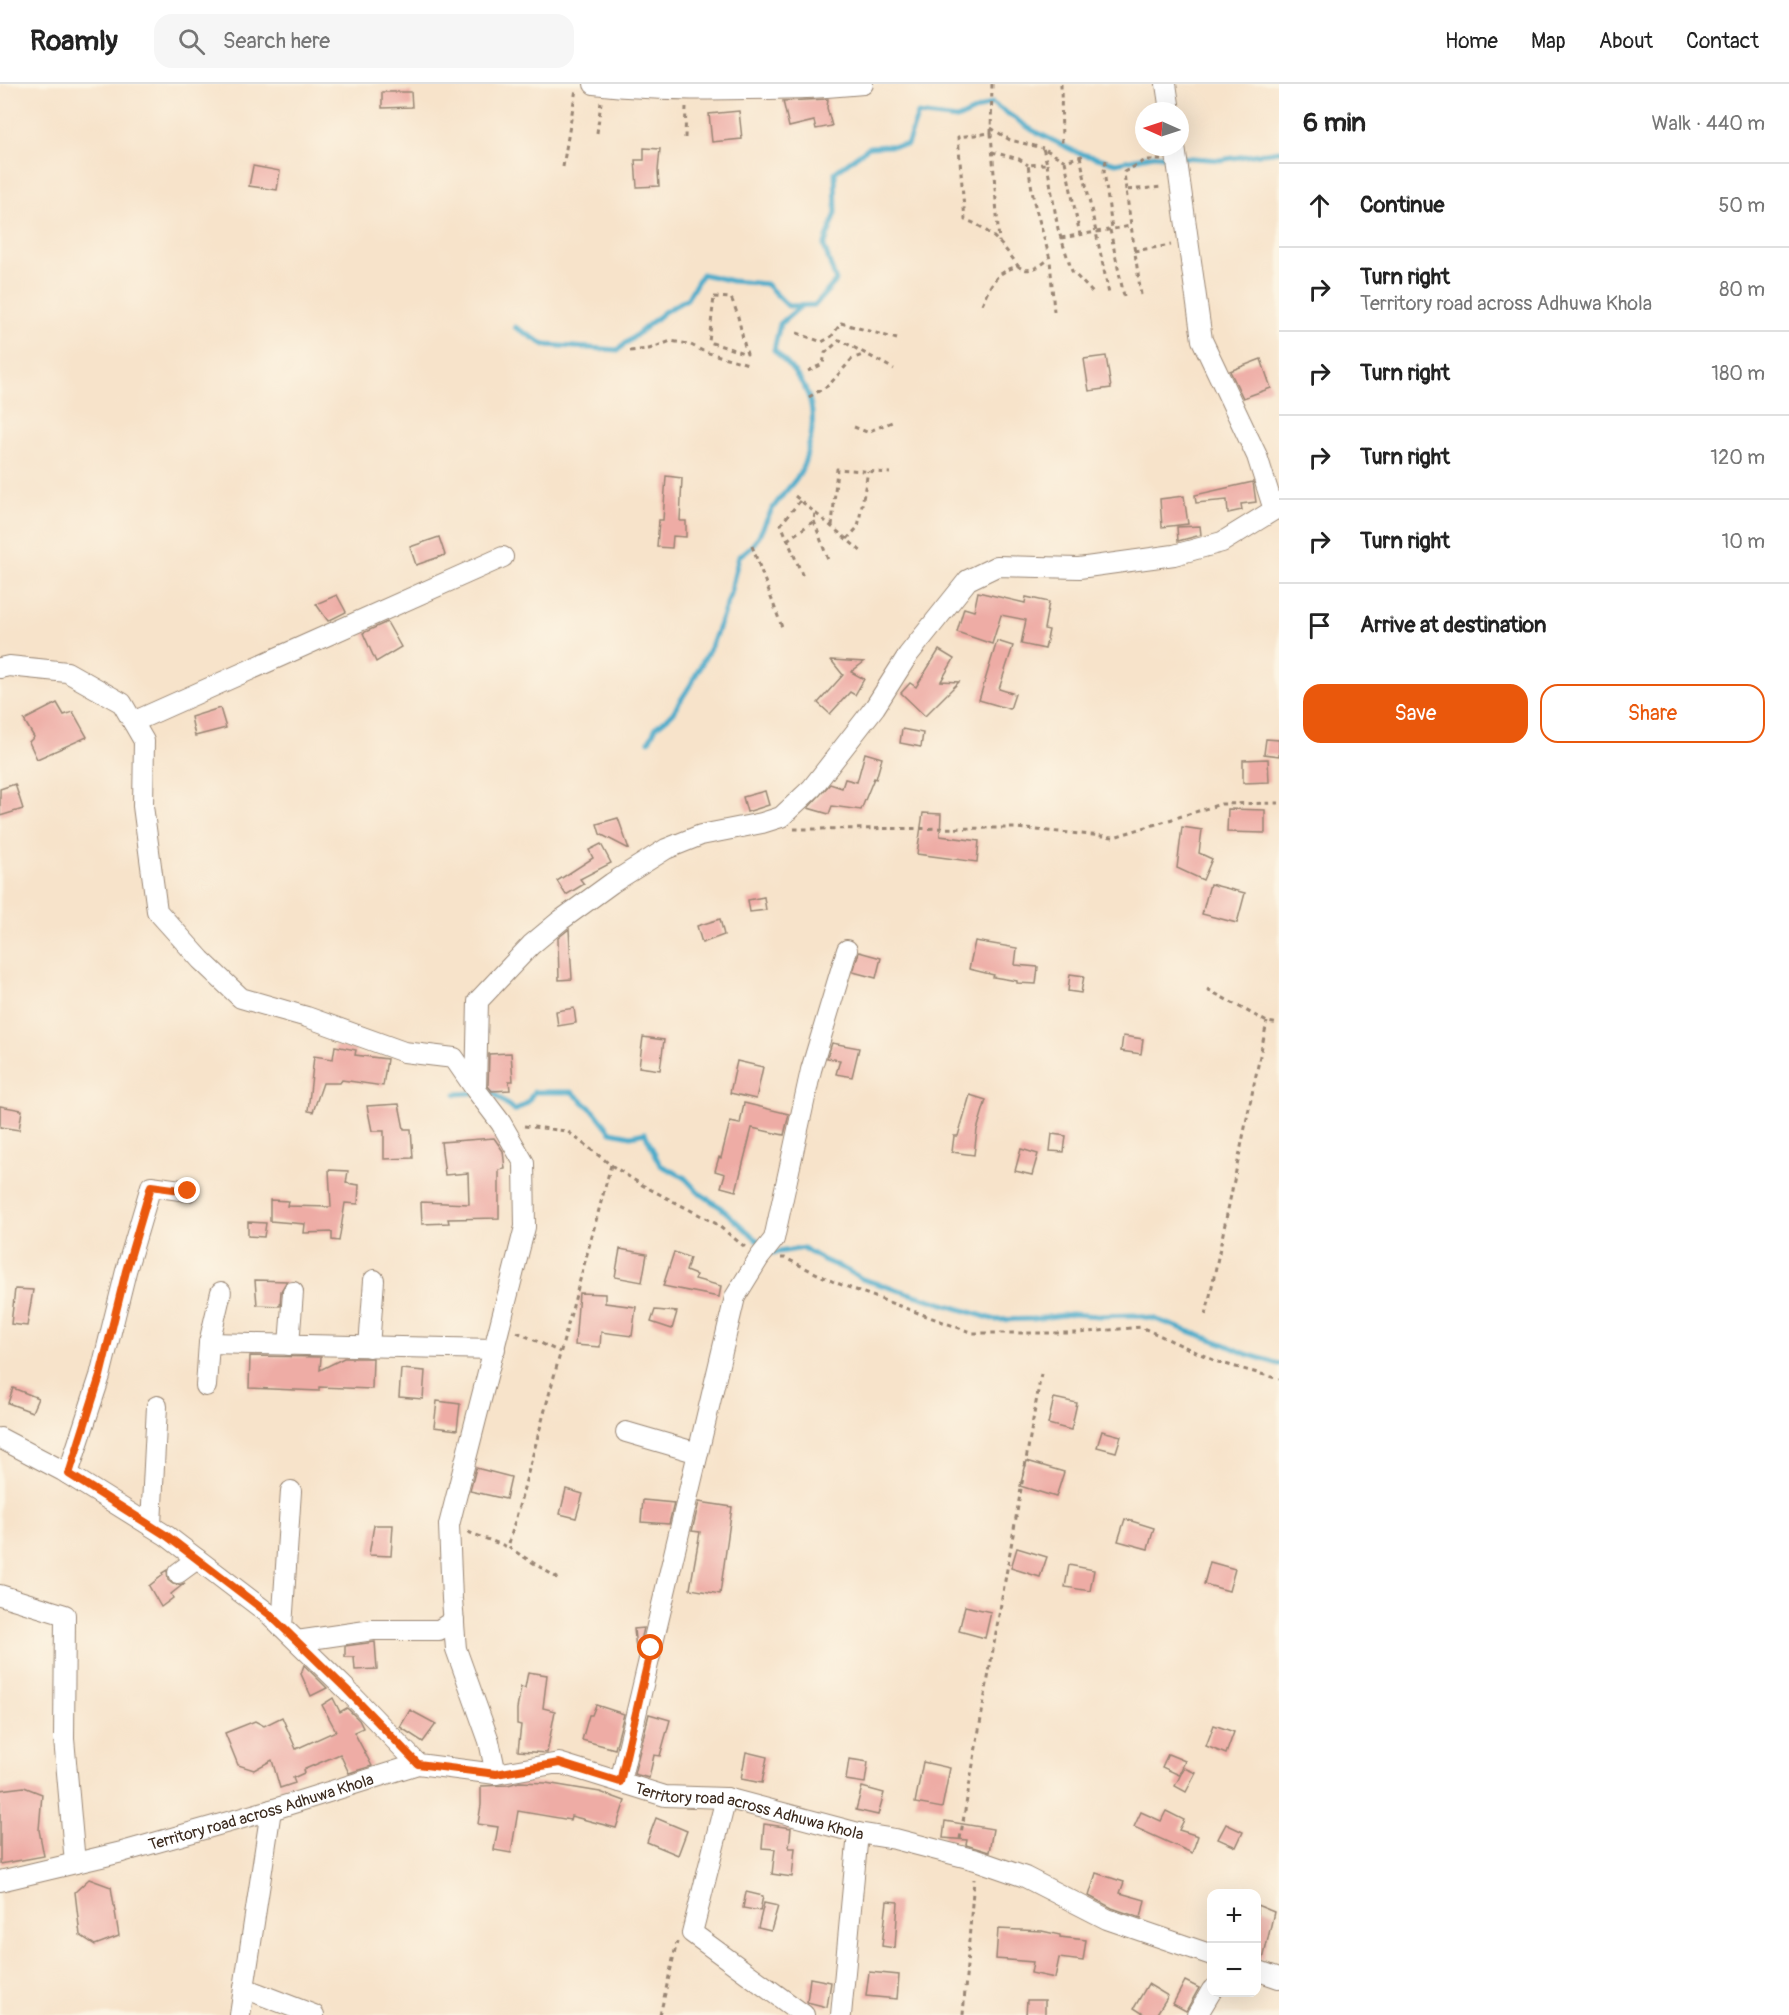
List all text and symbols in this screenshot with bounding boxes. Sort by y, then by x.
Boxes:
search box [154,14,574,68]
text: Roamly [30,24,118,59]
icon: search [175,25,208,58]
text: Search here [223,27,330,55]
text: Home [1445,28,1498,55]
text: Map [1531,28,1566,55]
text: About [1599,28,1653,55]
text: Contact [1686,28,1759,55]
north arrow [1135,102,1189,156]
text: 6 min [1303,107,1366,139]
text: Walk · 440 m [1651,111,1765,136]
icon: ahead [1303,189,1336,222]
text: Continue [1360,191,1444,219]
text: 50 m [1718,193,1765,218]
text: Turn right [1360,263,1450,291]
icon: right [1303,273,1336,306]
text: 80 m [1719,277,1765,302]
text: Territory road across Adhuwa Khola [1360,291,1652,316]
icon: right [1303,357,1336,390]
text: Turn right [1360,359,1450,387]
text: 180 m [1711,361,1765,386]
icon: right [1303,441,1336,474]
text: Turn right [1360,443,1450,471]
text: 120 m [1710,445,1765,470]
icon: right [1303,525,1336,558]
text: Turn right [1360,527,1450,555]
text: 10 m [1721,529,1765,554]
icon: arrive [1303,609,1336,642]
text: Arrive at destination [1360,611,1546,639]
button: Save [1303,684,1528,743]
button: Share [1540,684,1765,743]
route end [174,1177,200,1203]
route start [637,1634,663,1660]
street label: Territory road across Adhuwa Khola [146,1770,376,1855]
street label: Territory road across Adhuwa Khola [632,1778,865,1845]
map controls [1207,1889,1261,1997]
button: + [1207,1889,1261,1943]
button: − [1207,1943,1261,1997]

